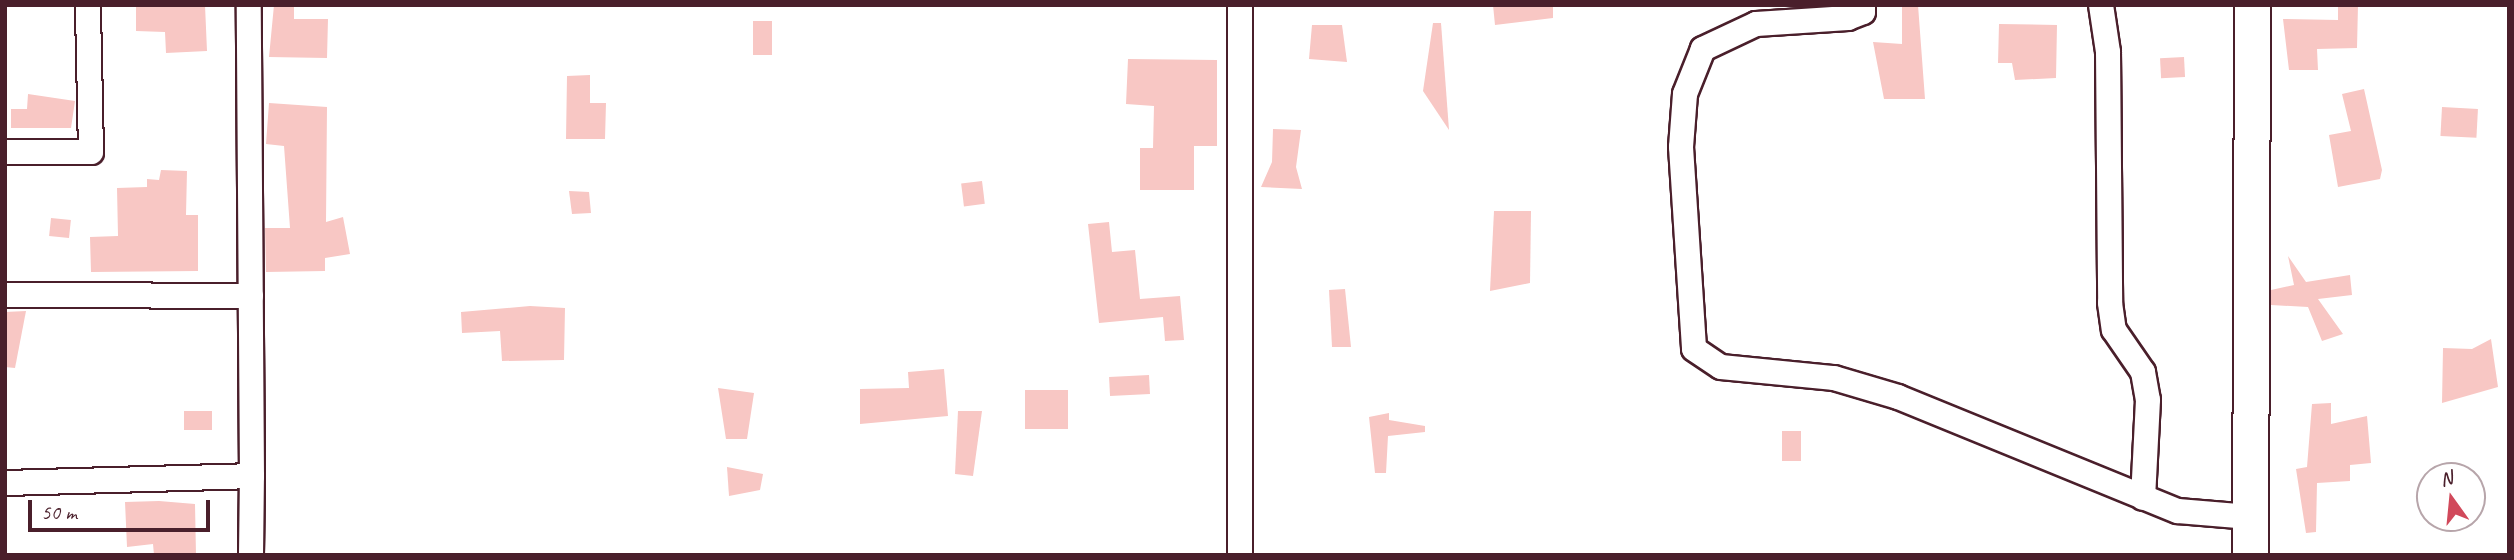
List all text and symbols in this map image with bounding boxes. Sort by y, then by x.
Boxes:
north arrow [2416,462,2486,532]
text: N [2437,466,2455,492]
scale bar [32,486,214,530]
text: 50 m [41,499,77,525]

